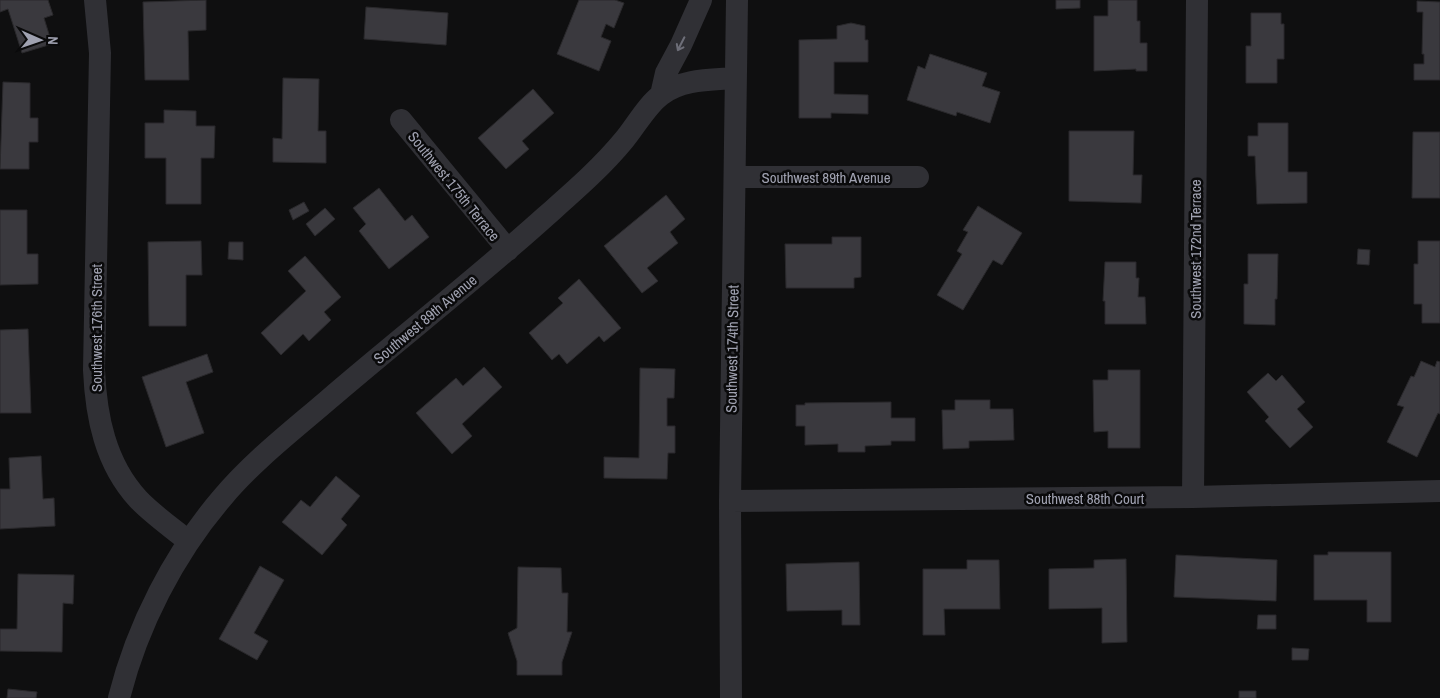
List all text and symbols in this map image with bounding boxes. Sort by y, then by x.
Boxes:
north arrow [15,15,65,65]
text: N [44,36,62,45]
one-way arrow [676,37,686,52]
street label: Southwest 175th Terrace [403,127,505,246]
street label: Southwest 89th Avenue [761,167,891,188]
street label: Southwest 172nd Terrace [1185,179,1206,319]
street label: Southwest 176th Street [86,263,107,392]
street label: Southwest 89th Avenue [369,269,481,369]
street label: Southwest 174th Street [720,284,744,413]
street label: Southwest 88th Court [1026,488,1145,509]

